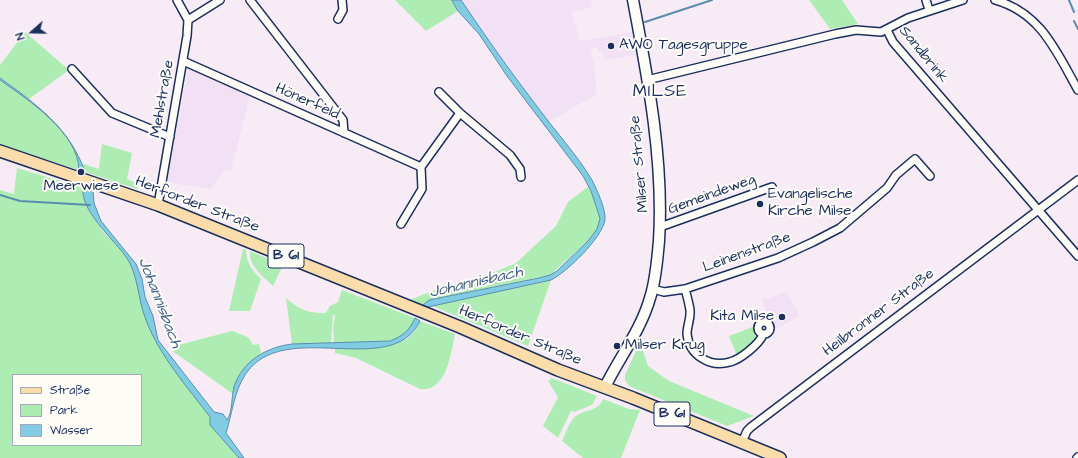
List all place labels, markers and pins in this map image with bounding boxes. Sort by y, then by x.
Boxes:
place label: AWO Tagesgruppe [619,37,748,55]
marker: AWO Tagesgruppe [606,41,616,51]
marker: Meerwiese [76,167,86,177]
place label: Meerwiese [43,178,119,196]
place label: Evangelische Kirche Milse [768,186,853,221]
marker: Evangelische Kirche Milse [755,199,765,209]
place label: Kita Milse [710,308,774,326]
marker: Kita Milse [777,312,787,322]
place label: Milser Krug [625,337,705,355]
marker: Milser Krug [612,341,622,351]

